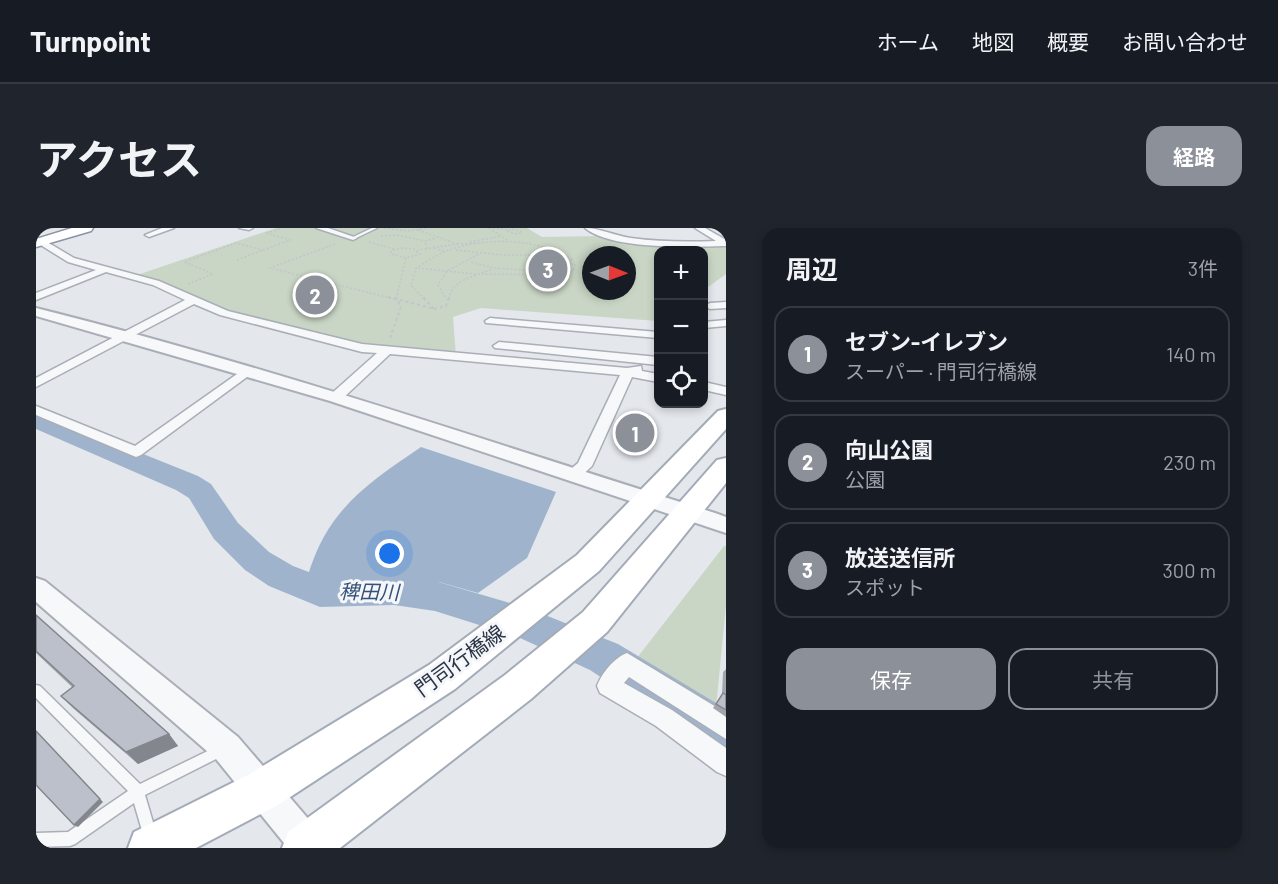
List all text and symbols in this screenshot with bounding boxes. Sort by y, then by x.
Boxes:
text: Turnpoint [30,24,151,58]
text: ホーム [877,29,939,54]
text: 地図 [972,29,1014,54]
text: 概要 [1047,29,1089,54]
text: お問い合わせ [1122,29,1248,54]
button: 経路 [1146,126,1242,186]
text: アクセス [36,133,202,183]
pin: 3 [528,246,568,291]
north arrow [582,246,636,300]
map controls [654,246,708,408]
button: + [654,246,708,300]
text: 周辺 [786,253,838,284]
text: 3件 [1188,256,1218,280]
pin: 2 [296,272,334,318]
button: − [654,300,708,354]
text: セブン-イレブン [845,328,1008,354]
text: 1 [804,342,811,366]
text: 140 m [1166,342,1216,366]
button: locate [654,354,708,408]
text: スーパー · 門司行橋線 [845,359,1037,383]
pin: 1 [616,410,654,456]
text: 向山公園 [845,436,933,462]
text: 2 [802,450,813,474]
text: 230 m [1163,450,1216,474]
text: 公園 [845,467,885,491]
your location [375,539,404,568]
text: 放送送信所 [845,544,955,570]
text: 3 [802,558,813,582]
text: 300 m [1163,558,1216,582]
text: スポット [845,575,925,599]
water label: 稗田川 [339,578,401,604]
street label: 門司行橋線 [409,619,509,701]
button: 保存 [786,648,996,710]
button: 共有 [1008,648,1218,710]

